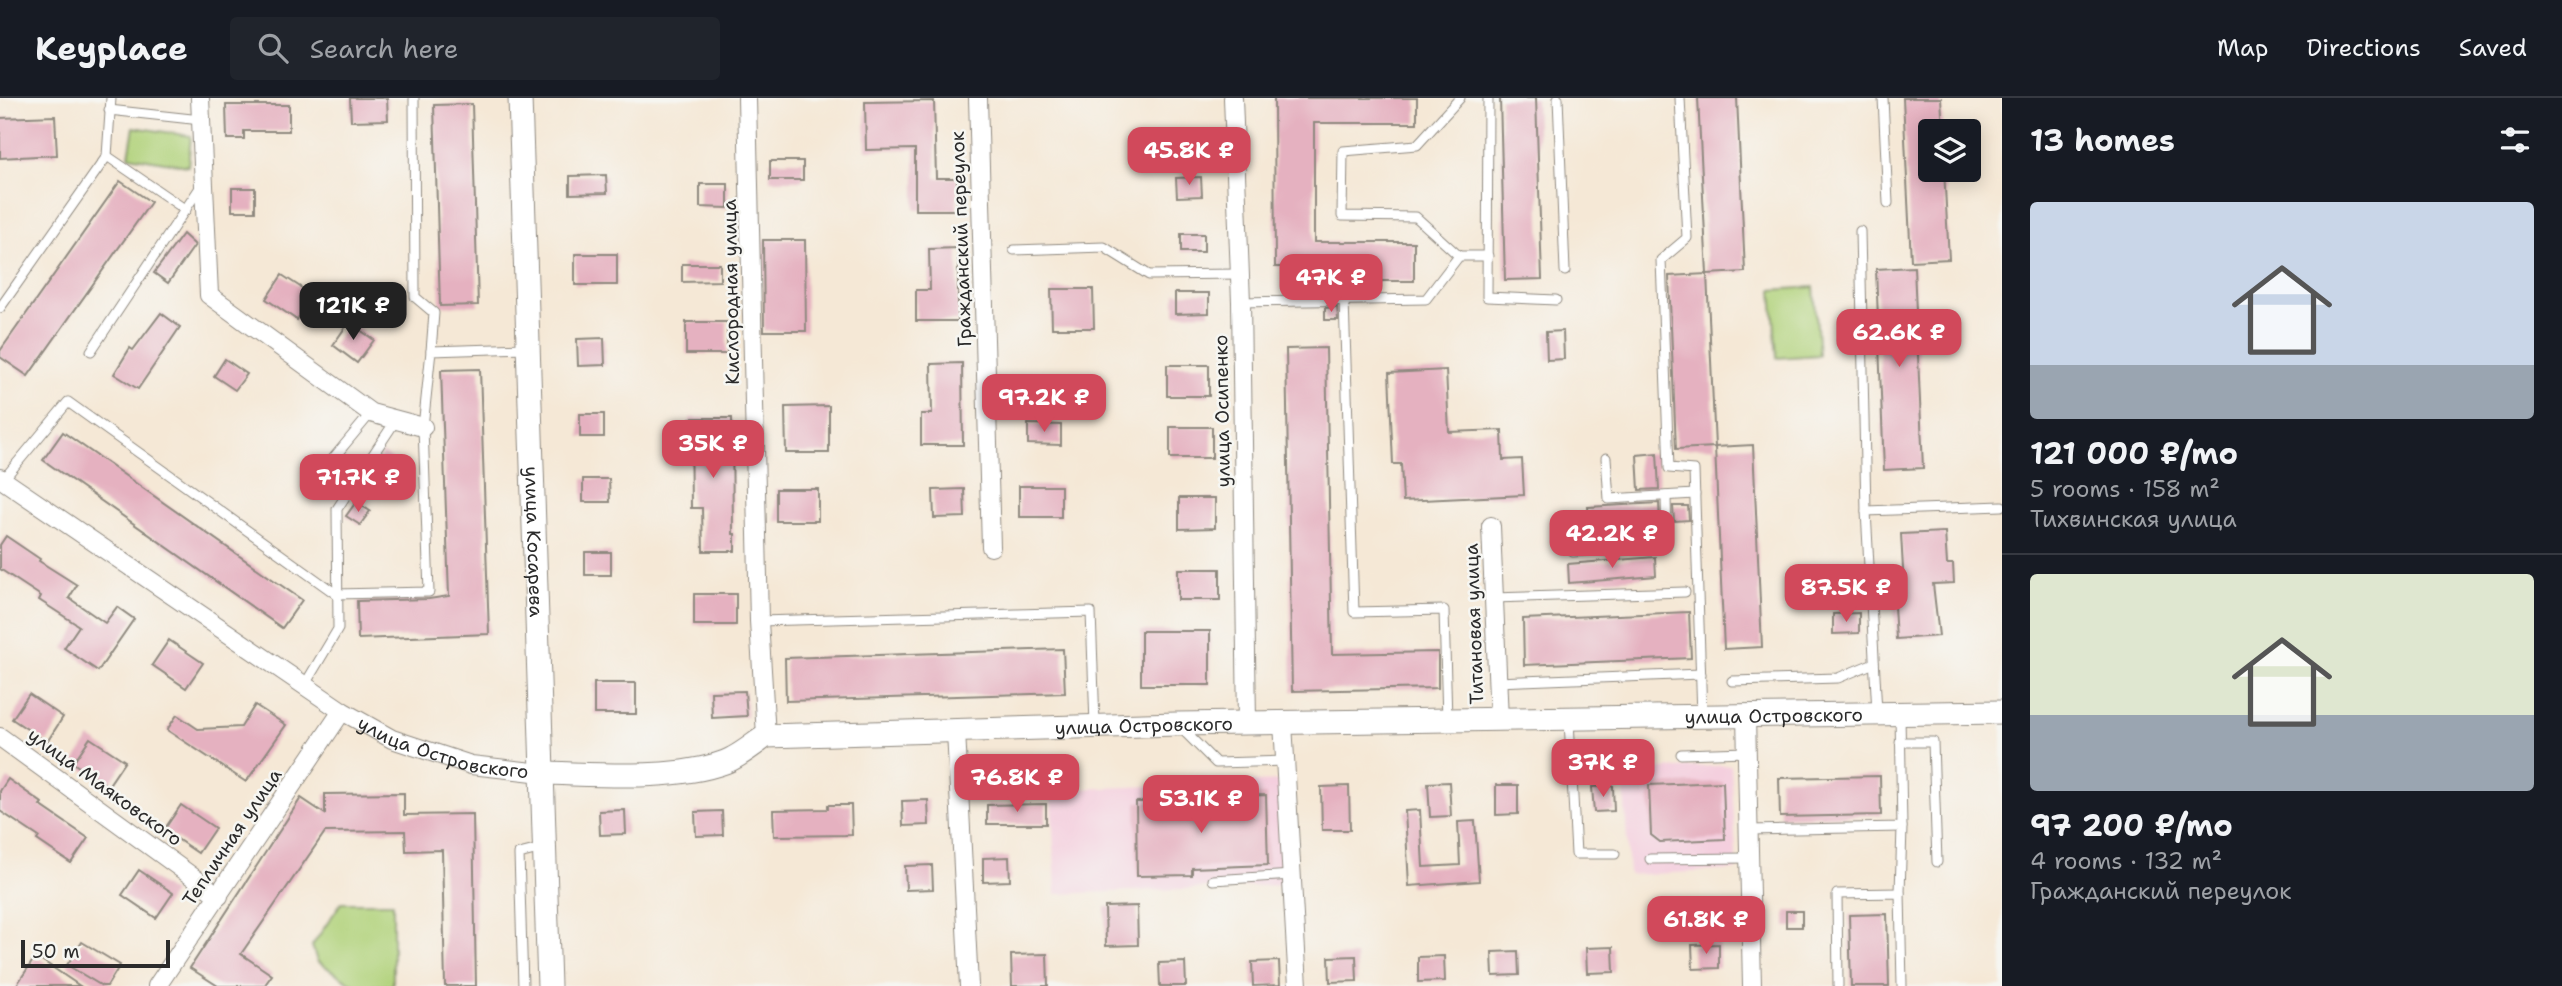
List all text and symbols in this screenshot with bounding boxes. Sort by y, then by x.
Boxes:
search box [230,17,720,80]
text: Keyplace [35,26,188,71]
icon: search [254,29,292,67]
text: Search here [310,31,458,66]
text: Map [2217,32,2268,64]
text: Directions [2306,32,2421,64]
text: Saved [2459,32,2527,64]
map controls [1918,119,1981,182]
button: layers [1918,119,1981,182]
text: 13 homes [2030,120,2175,161]
icon: filters [2496,121,2534,159]
pin: 45.8K ₽ [1124,127,1254,187]
street label: Гражданский переулок [945,131,977,347]
text: 45.8K ₽ [1144,135,1234,165]
street label: Кислородная улица [717,199,745,385]
icon: home [2219,247,2345,373]
pin: 47K ₽ [1282,254,1380,314]
text: 47K ₽ [1296,262,1366,292]
pin: 121K ₽ [296,282,410,342]
text: 121K ₽ [316,290,390,320]
pin: 62.6K ₽ [1834,310,1964,369]
text: 62.6K ₽ [1852,317,1946,347]
street label: улица Осипенко [1208,334,1236,488]
pin: 97.2K ₽ [979,374,1109,434]
text: 97.2K ₽ [998,382,1090,412]
pin: 35K ₽ [664,420,762,480]
text: 35K ₽ [678,428,748,458]
text: 121 000 ₽/mo [2030,433,2238,474]
pin: 71.7K ₽ [293,454,423,514]
text: 71.7K ₽ [316,462,400,492]
street label: улица Косарева [520,466,549,618]
text: 5 rooms · 158 m² [2030,474,2220,504]
text: Тихвинская улица [2030,504,2237,534]
pin: 42.2K ₽ [1547,510,1677,570]
text: 42.2K ₽ [1566,518,1658,548]
street label: Титановая улица [1459,543,1489,705]
pin: 87.5K ₽ [1781,564,1911,624]
text: 87.5K ₽ [1801,572,1891,602]
icon: home [2219,619,2345,745]
street label: улица Островского [1685,702,1863,729]
street label: улица Островского [353,710,530,784]
street label: улица Островского [1054,711,1233,740]
street label: улица Маяковского [23,722,187,852]
pin: 37K ₽ [1554,740,1652,799]
text: 37K ₽ [1568,747,1638,777]
pin: 76.8K ₽ [952,754,1082,814]
text: 76.8K ₽ [970,762,1064,792]
street label: Тепличная улица [177,763,287,911]
pin: 53.1K ₽ [1136,776,1266,835]
text: 53.1K ₽ [1159,783,1243,813]
text: 97 200 ₽/mo [2030,805,2233,846]
text: 4 rooms · 132 m² [2030,846,2222,876]
text: Гражданский переулок [2030,876,2291,906]
pin: 61.8K ₽ [1641,896,1771,956]
text: 61.8K ₽ [1663,904,1749,934]
scale bar [21,937,170,969]
text: 50 m [32,939,80,964]

